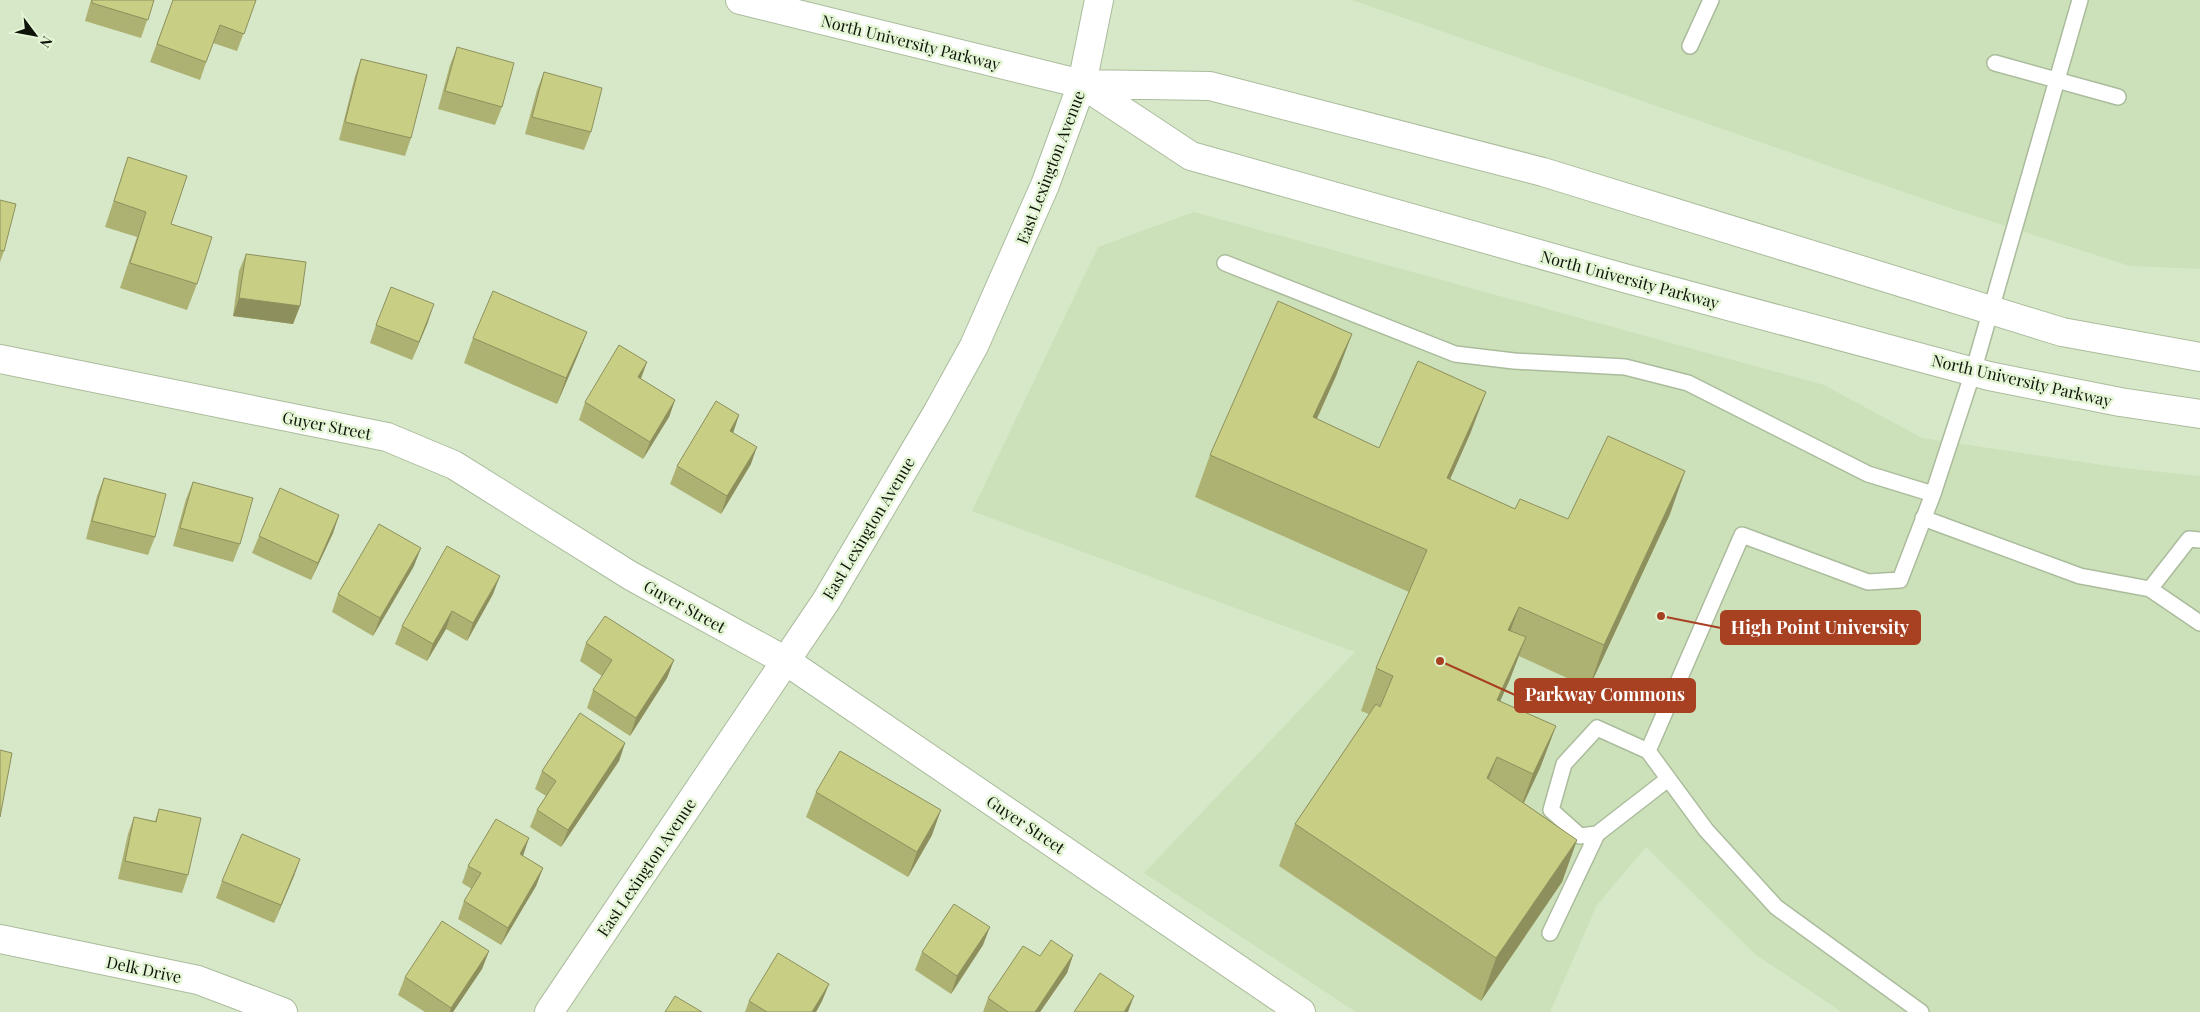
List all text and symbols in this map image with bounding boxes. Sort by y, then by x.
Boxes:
north arrow [10,10,60,60]
street label: North University Parkway [819,10,1003,74]
text: N [36,33,57,51]
street label: East Lexington Avenue [1011,87,1089,247]
street label: North University Parkway [1538,245,1722,313]
street label: North University Parkway [1930,349,2114,411]
street label: Guyer Street [281,406,374,444]
street label: East Lexington Avenue [817,453,919,603]
street label: Guyer Street [640,575,730,637]
callout: High Point University [1721,611,1920,644]
text: High Point University [1731,615,1910,639]
callout: Parkway Commons [1515,679,1695,712]
text: Parkway Commons [1525,682,1685,706]
street label: Guyer Street [983,790,1070,858]
street label: East Lexington Avenue [592,794,700,940]
street label: Delk Drive [105,951,183,987]

